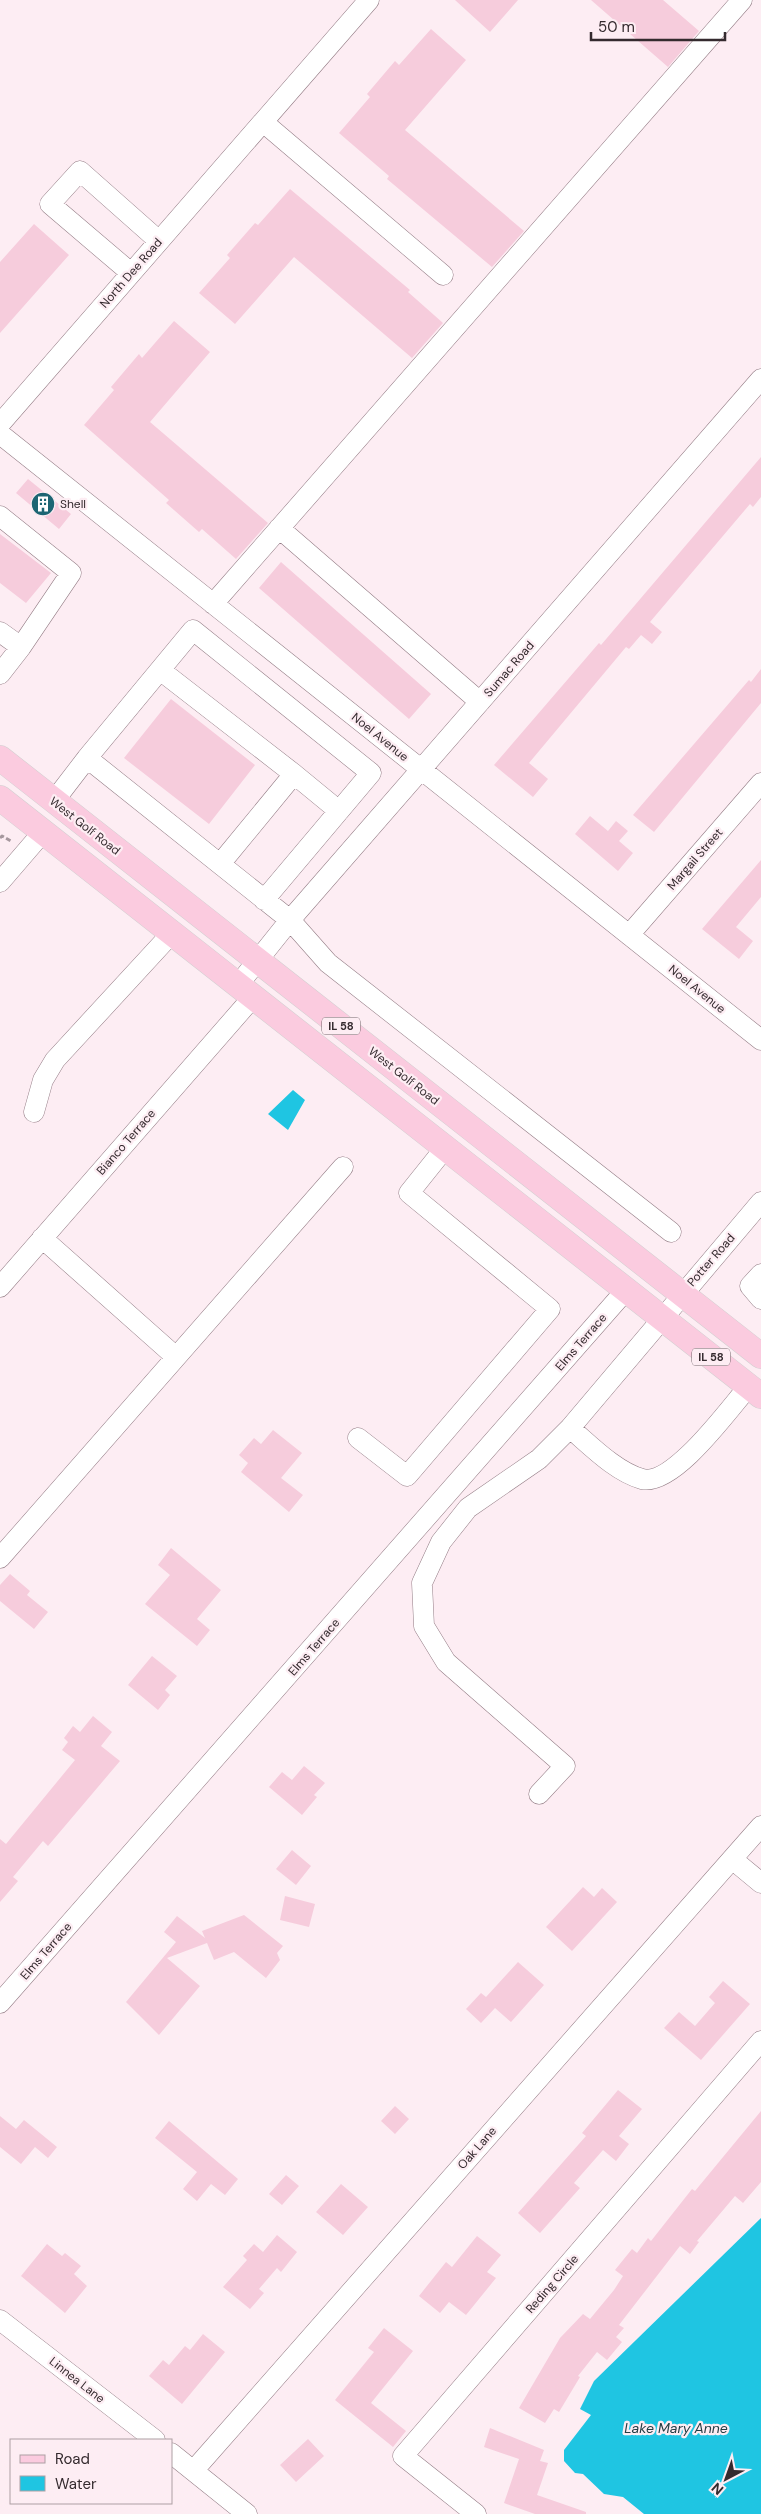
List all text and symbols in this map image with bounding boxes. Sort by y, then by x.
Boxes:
scale bar [591,10,725,42]
text: 50 m [598,17,635,37]
street label: North Dee Road [96,235,166,311]
building icon: Shell [30,491,56,517]
place label: Shell [60,496,86,512]
street label: Sumac Road [480,638,538,700]
street label: Noel Avenue [348,709,412,765]
street label: West Golf Road [46,793,124,859]
street label: Margail Street [664,825,726,893]
street label: Noel Avenue [665,961,729,1017]
road number: IL 58 [322,1018,360,1034]
street label: West Golf Road [365,1043,443,1109]
street label: Bianco Terrace [93,1106,159,1178]
street label: Potter Road [684,1230,738,1290]
street label: Elms Terrace [552,1310,610,1374]
road number: IL 58 [692,1348,730,1365]
street label: Elms Terrace [285,1615,343,1679]
street label: Elms Terrace [17,1919,75,1983]
street label: Oak Lane [454,2123,500,2173]
street label: Reding Circle [522,2251,582,2317]
street label: Linnea Lane [46,2353,108,2407]
water label: Lake Mary Anne [624,2419,728,2437]
legend [10,2439,172,2504]
text: Road [55,2449,90,2469]
north arrow [701,2454,751,2504]
text: Water [55,2474,97,2494]
text: N [708,2479,727,2499]

